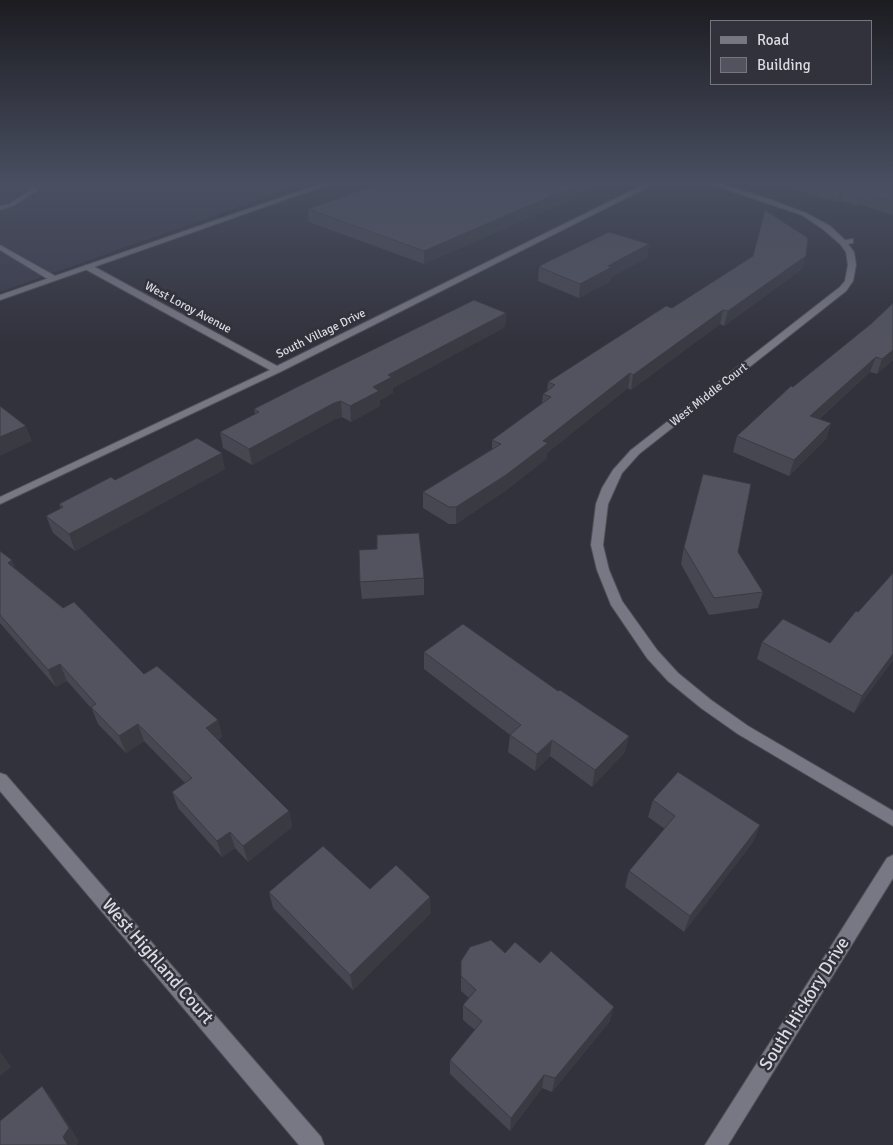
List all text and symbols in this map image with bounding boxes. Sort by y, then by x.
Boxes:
legend [710,20,873,85]
text: Road [757,31,789,49]
text: Building [757,56,811,74]
street label: West Loroy Avenue [142,279,234,337]
street label: South Village Drive [274,306,368,362]
street label: West Middle Court [667,360,751,430]
street label: West Highland Court [97,895,217,1029]
street label: South Hickory Drive [755,934,855,1074]

